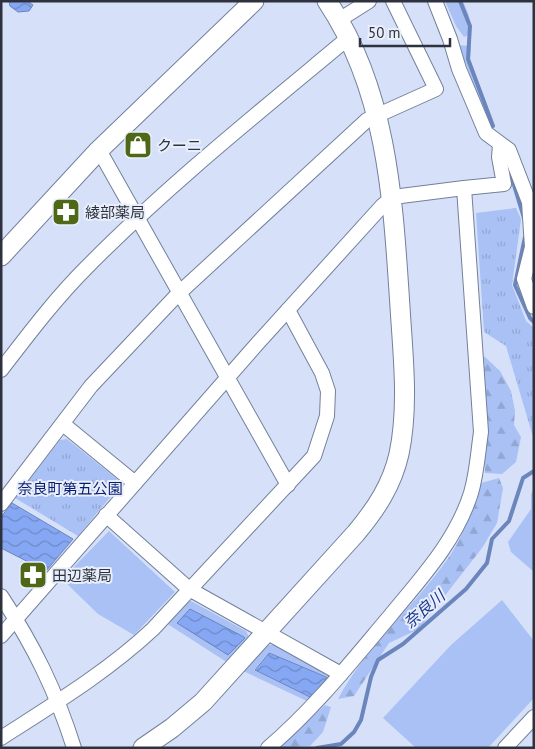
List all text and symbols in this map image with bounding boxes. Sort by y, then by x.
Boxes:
scale bar [360,15,450,47]
text: 50 m [368,23,401,42]
shop icon: クーニ [123,130,153,160]
place label: クーニ [157,136,202,155]
pharmacy icon: 綾部薬局 [51,197,81,227]
place label: 綾部薬局 [85,203,145,222]
park label: 奈良町第五公園 [17,479,123,498]
pharmacy icon: 田辺薬局 [18,560,48,590]
place label: 田辺薬局 [52,566,112,585]
water label: 奈良川 [399,584,450,632]

